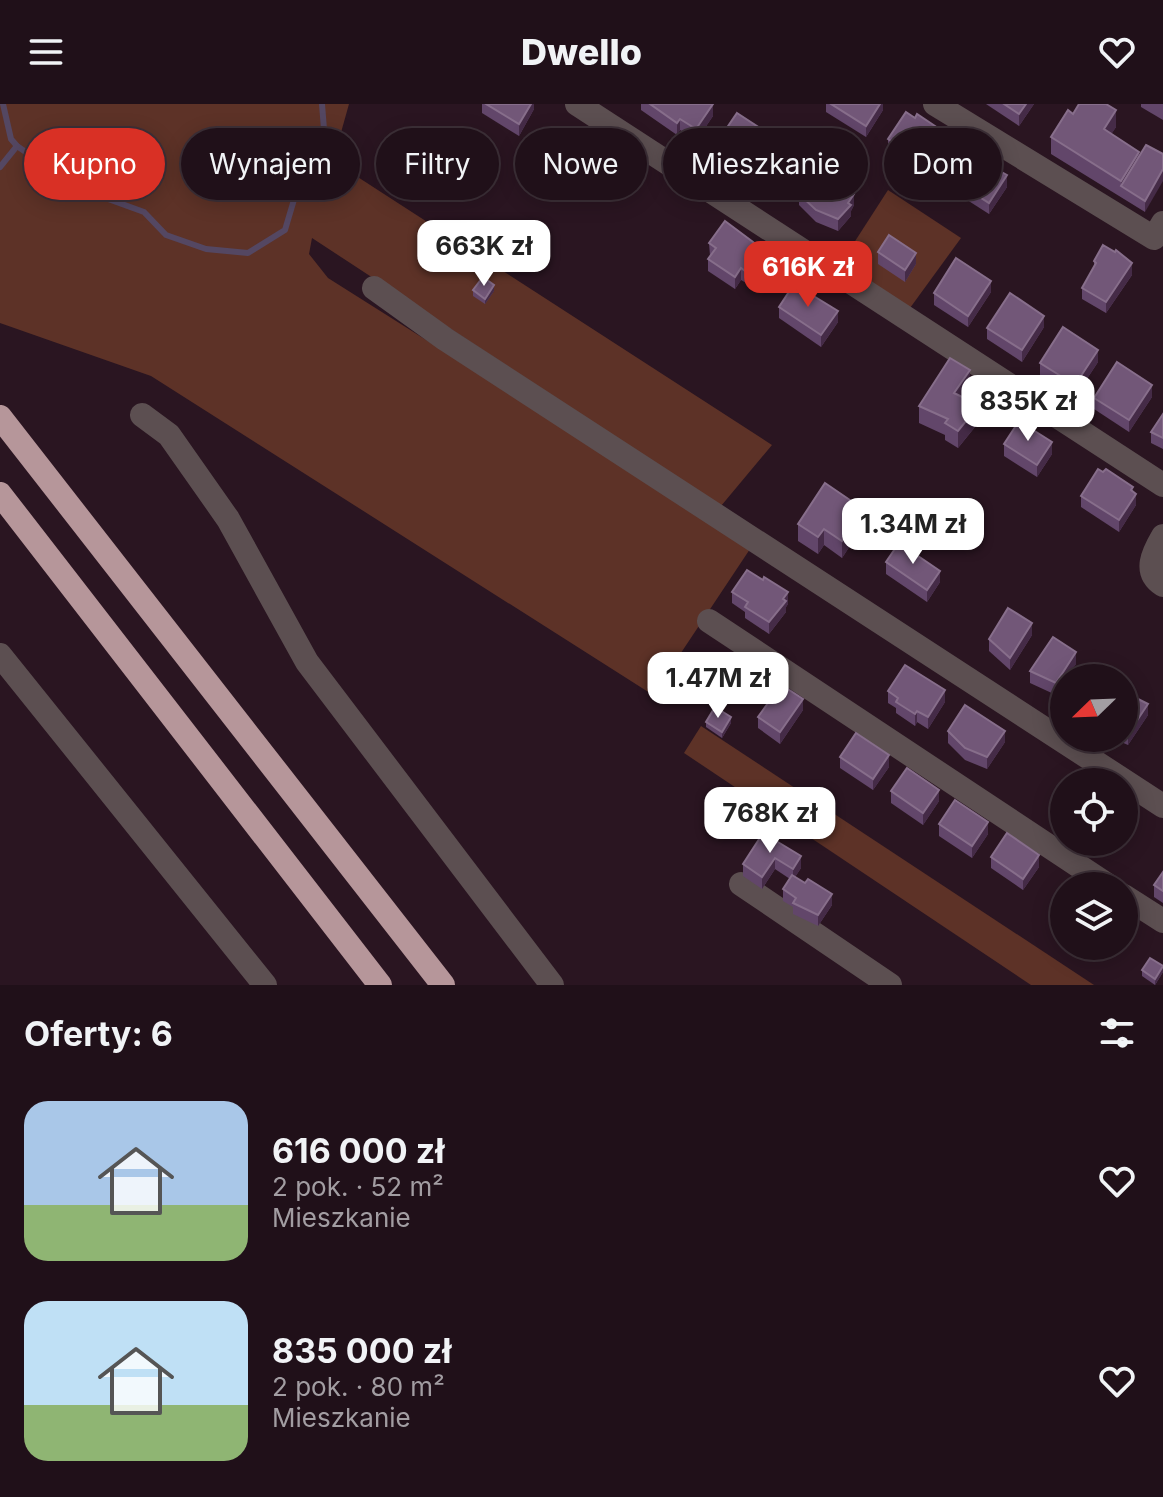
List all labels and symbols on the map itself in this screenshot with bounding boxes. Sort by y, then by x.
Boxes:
pin: 663K zł [410,220,558,288]
pin: 616K zł [734,241,882,309]
pin: 835K zł [954,375,1102,443]
pin: 1.34M zł [830,498,996,566]
pin: 1.47M zł [635,652,801,720]
north arrow [1050,664,1138,752]
pin: 768K zł [696,787,844,855]

